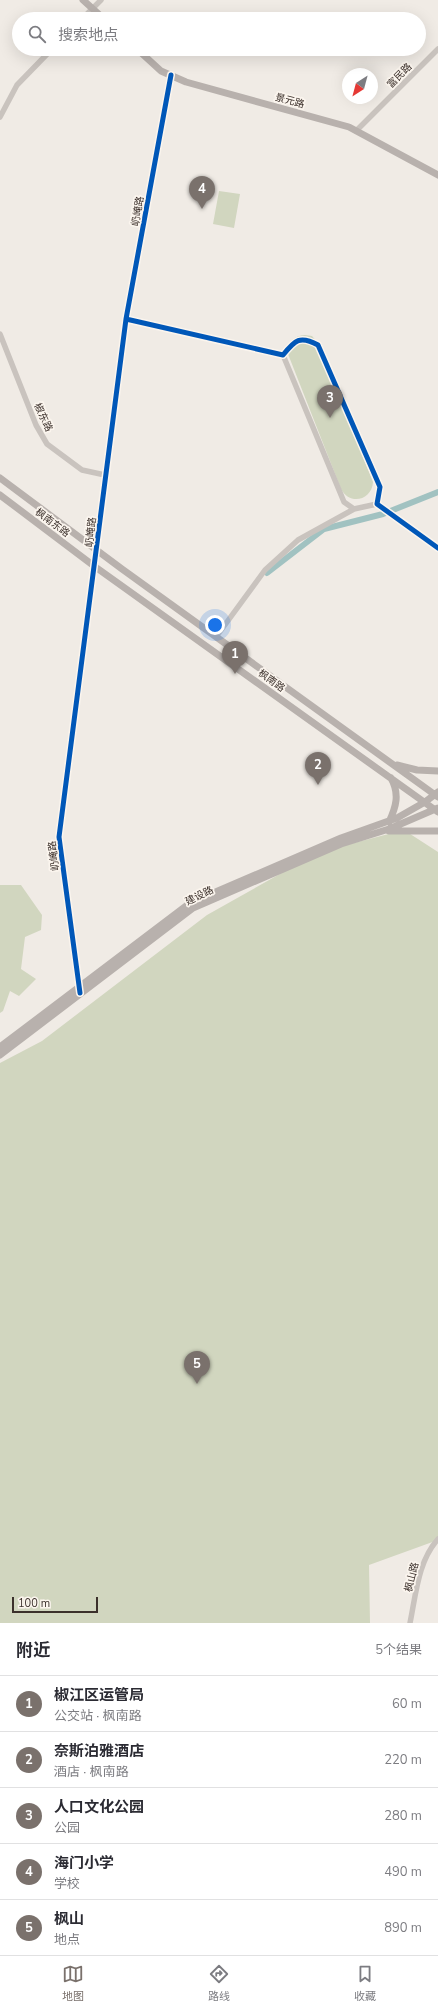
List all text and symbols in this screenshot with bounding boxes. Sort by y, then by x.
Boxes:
search box [12,12,426,56]
icon: search [26,23,48,45]
text: 搜索地点 [58,25,118,45]
street label: 富民路 [384,60,415,91]
north arrow [342,68,378,104]
street label: 景元路 [273,90,306,112]
pin: 4 [189,176,215,209]
street label: 屷崦路 [128,195,147,227]
pin: 3 [317,385,343,418]
street label: 椒东路 [30,401,56,434]
street label: 枫南东路 [32,505,73,540]
street label: 屷崦路 [82,516,100,548]
your location [205,615,225,635]
pin: 1 [222,641,248,674]
street label: 枫南路 [255,666,288,695]
pin: 2 [305,752,331,785]
street label: 屷崦路 [45,840,63,872]
street label: 建设路 [183,883,216,909]
pin: 5 [184,1351,210,1384]
street label: 枫山路 [402,1561,422,1593]
scale bar [12,1595,98,1614]
text: 100 m [18,1596,50,1611]
text: 附近 [16,1639,50,1662]
text: 5个结果 [375,1641,422,1659]
text: 椒江区运管局 [54,1685,144,1705]
text: 1 [25,1695,33,1713]
text: 60 m [392,1695,422,1713]
text: 公交站 · 枫南路 [54,1707,142,1725]
text: 奈斯泊雅酒店 [54,1741,144,1761]
text: 2 [25,1751,33,1769]
text: 220 m [384,1751,422,1769]
text: 酒店 · 枫南路 [54,1763,129,1781]
text: 人口文化公园 [54,1797,144,1817]
text: 3 [25,1807,33,1825]
text: 280 m [384,1807,422,1825]
text: 公园 [54,1819,80,1837]
text: 海门小学 [54,1853,114,1873]
text: 4 [25,1863,33,1881]
text: 490 m [384,1863,422,1881]
text: 学校 [54,1875,80,1893]
text: 枫山 [54,1909,84,1929]
text: 5 [25,1919,33,1937]
text: 890 m [384,1919,422,1937]
text: 地点 [54,1931,80,1949]
tab: 地图 [62,1963,84,2004]
tab: 路线 [208,1963,230,2004]
tab: 收藏 [354,1963,376,2004]

